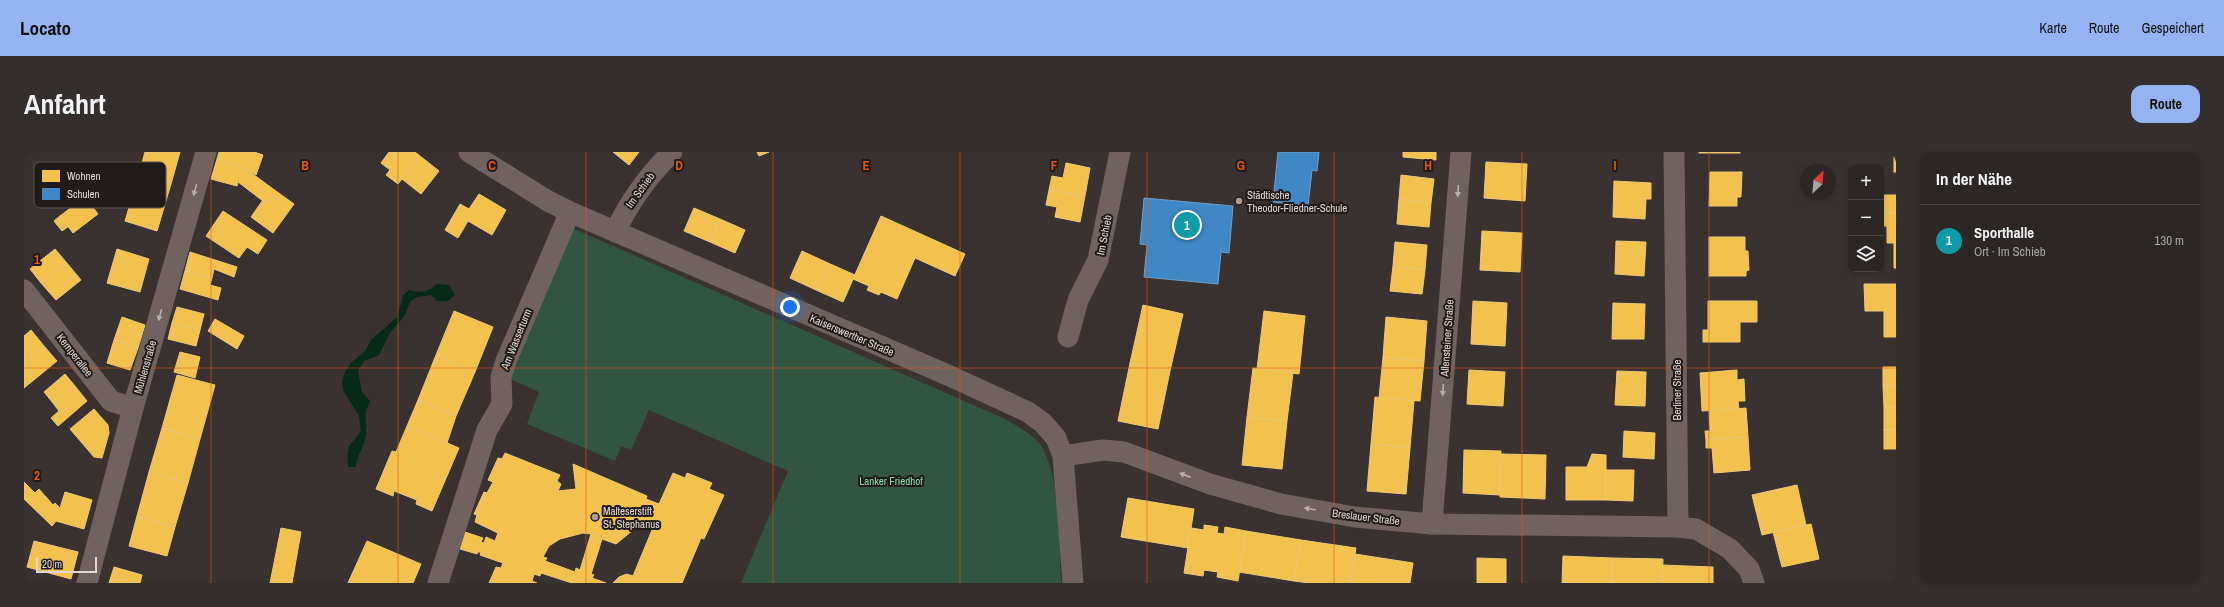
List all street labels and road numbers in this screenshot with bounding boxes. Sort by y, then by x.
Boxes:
street label: Im Schieb [622,169,658,211]
street label: Im Schieb [1093,214,1115,256]
street label: Allensteiner Straße [1437,299,1457,378]
street label: Am Wasserturm [497,307,535,372]
street label: Kaiserswerther Straße [808,311,896,359]
street label: Kemperallee [54,331,96,379]
street label: Mühlenstraße [131,339,159,395]
street label: Berliner Straße [1670,359,1684,421]
street label: Breslauer Straße [1331,506,1401,528]

